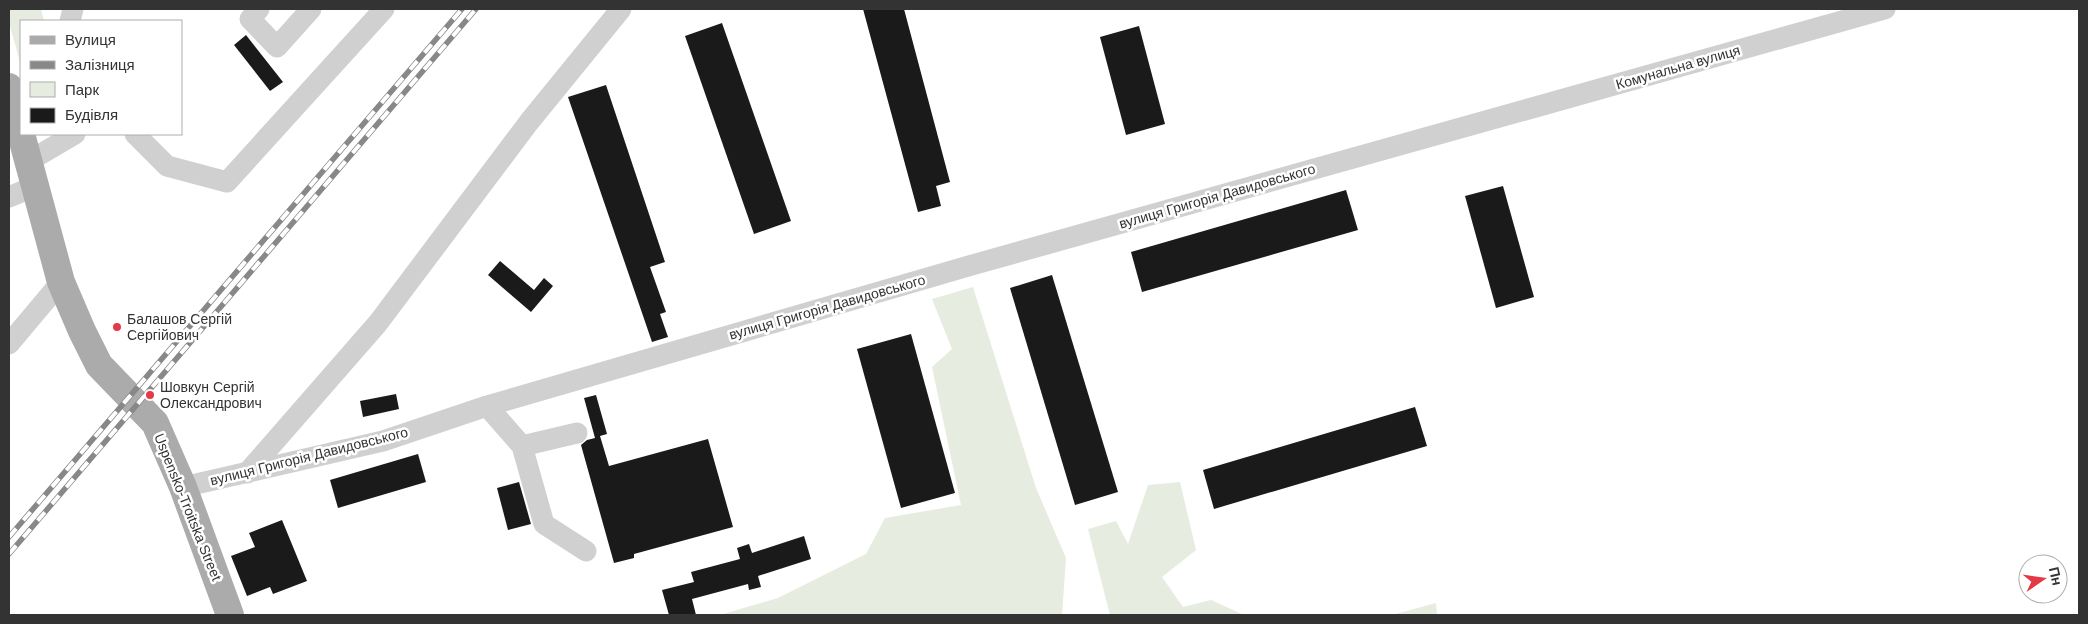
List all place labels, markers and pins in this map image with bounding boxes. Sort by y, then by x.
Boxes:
place label: Балашов Сергій Сергійович [127,311,232,343]
marker: Балашов Сергій Сергійович [111,321,123,333]
place label: Шовкун Сергій Олександрович [160,379,262,411]
marker: Шовкун Сергій Олександрович [144,389,156,401]

